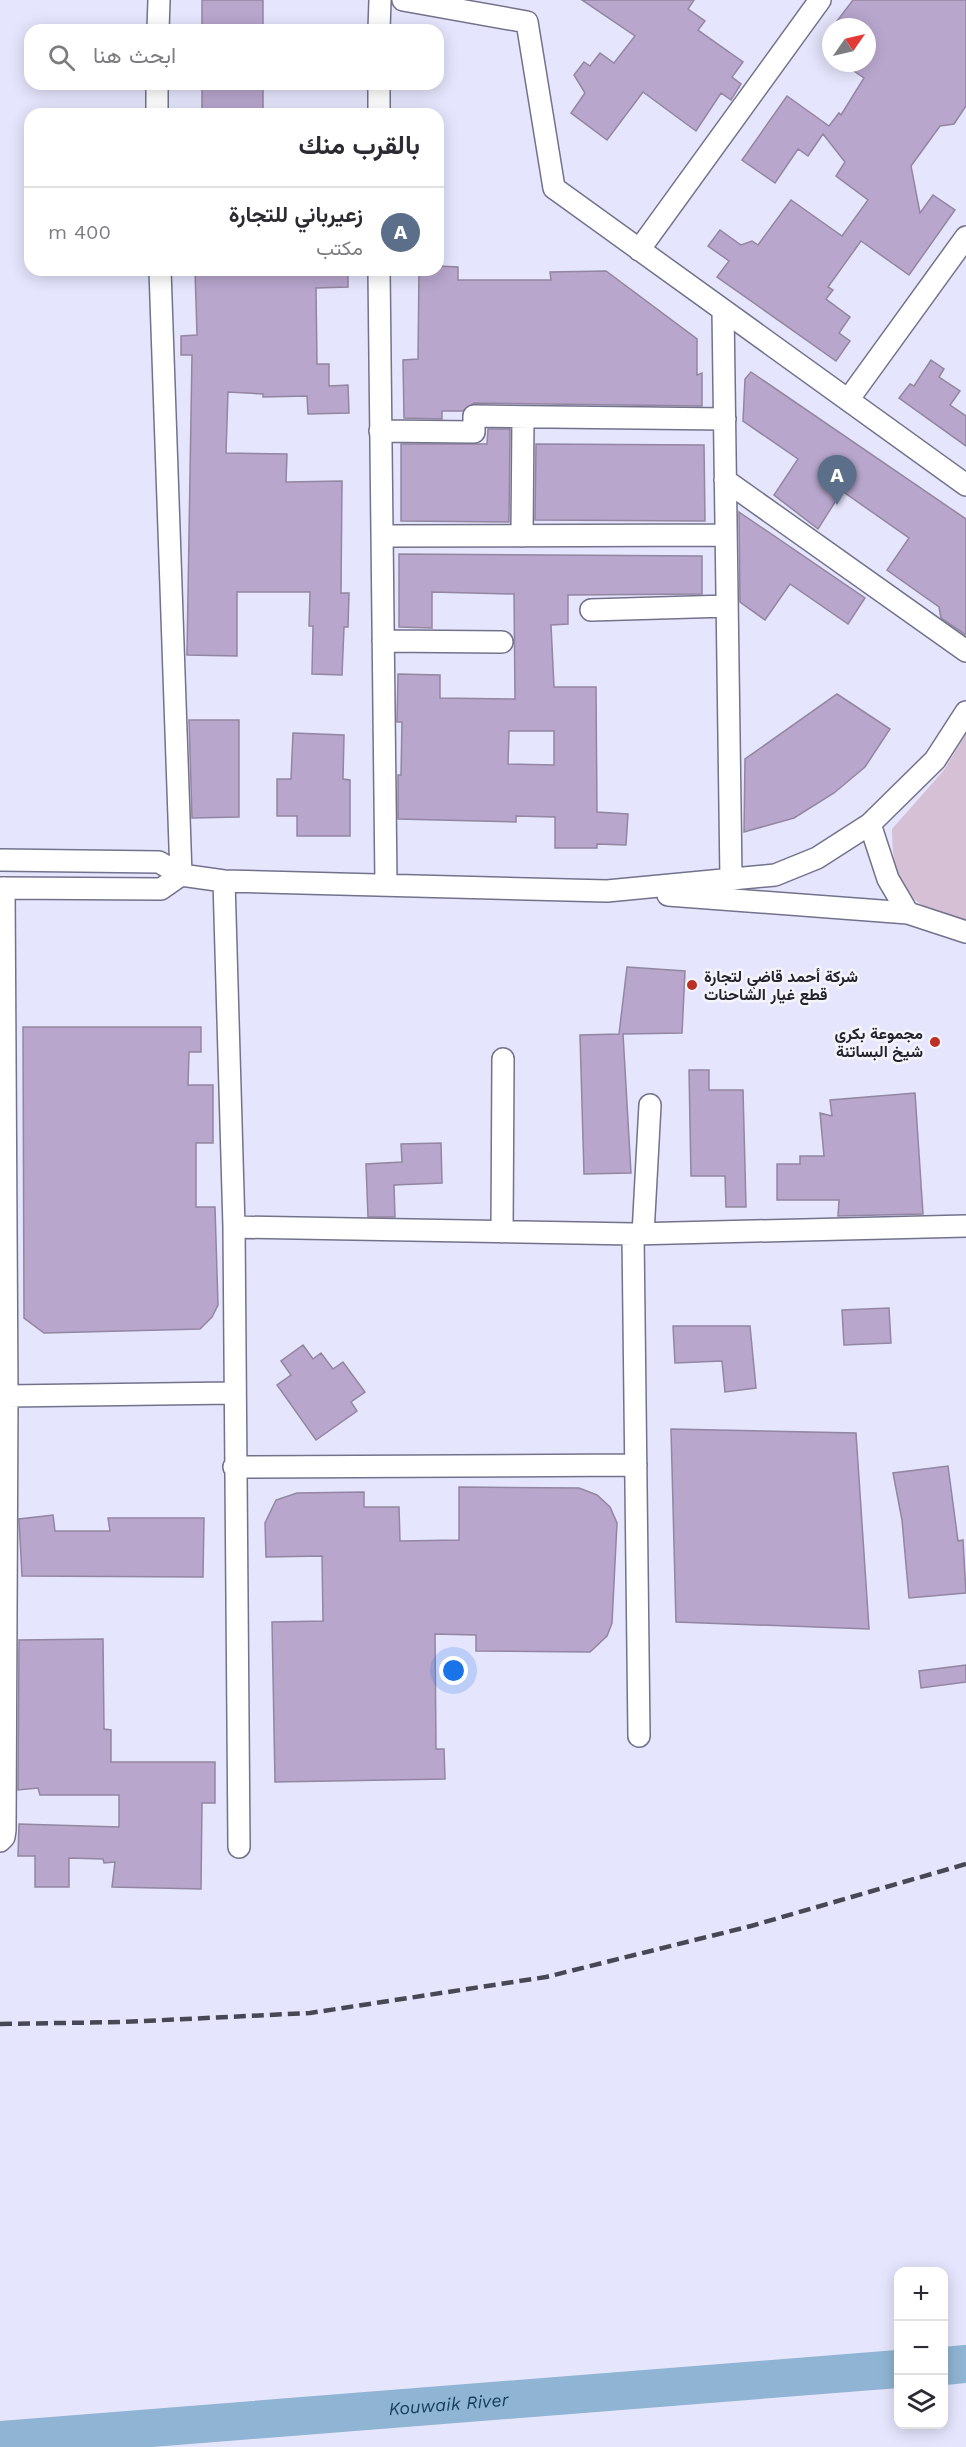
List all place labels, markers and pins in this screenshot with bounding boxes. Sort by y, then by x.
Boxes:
pin: A [818,456,856,505]
place label: شركة أحمد قاضي لتجارة قطع غيار الشاحنات [704,967,858,1006]
marker: شركة أحمد قاضي لتجارة قطع غيار الشاحنات [685,978,699,992]
place label: مجموعة بكري شيخ البساتنة [834,1024,923,1063]
marker: مجموعة بكري شيخ البساتنة [928,1035,942,1049]

